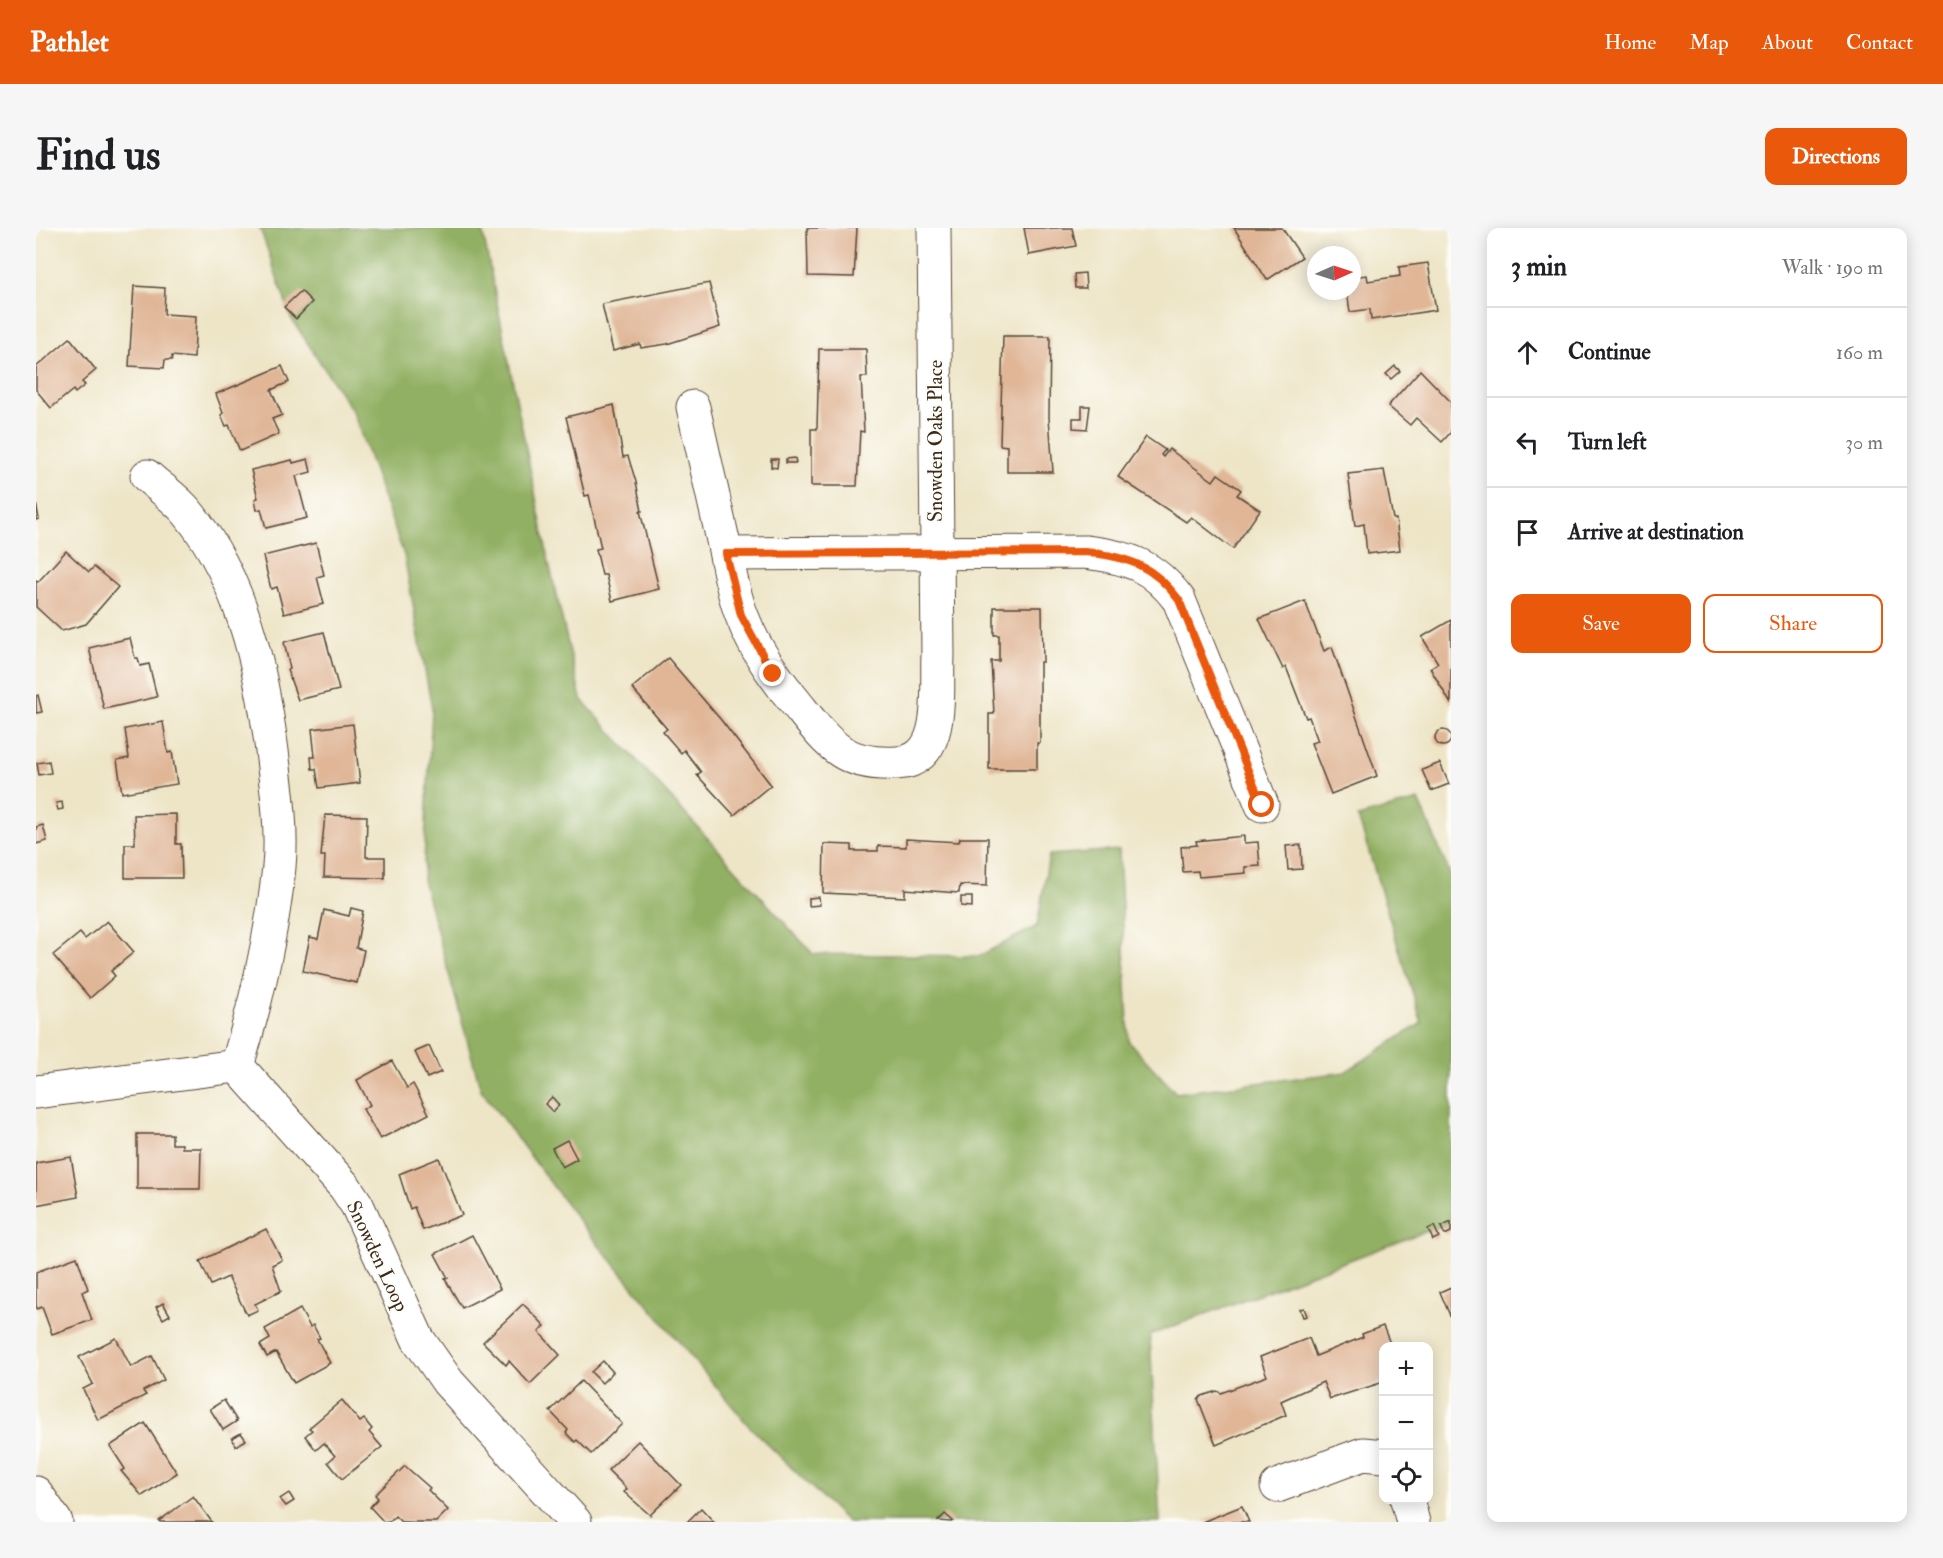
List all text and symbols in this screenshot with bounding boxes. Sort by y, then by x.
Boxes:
text: Pathlet [30,25,109,60]
text: Home [1604,29,1656,56]
text: Map [1689,29,1729,56]
text: About [1762,29,1813,56]
text: Contact [1846,29,1913,56]
button: Directions [1765,128,1907,185]
text: Find us [36,130,160,182]
north arrow [1307,246,1361,300]
text: 3 min [1511,251,1567,283]
text: Walk · 190 m [1782,255,1883,280]
icon: ahead [1511,336,1544,369]
text: Continue [1568,338,1651,366]
text: 160 m [1836,340,1883,365]
street label: Snowden Oaks Place [923,360,948,522]
icon: left [1511,426,1544,459]
text: Turn left [1568,428,1647,456]
text: 30 m [1845,430,1883,455]
icon: arrive [1511,516,1544,549]
text: Arrive at destination [1568,518,1744,546]
button: Save [1511,594,1691,653]
button: Share [1703,594,1883,653]
route end [759,660,785,686]
route start [1248,791,1274,817]
street label: Snowden Loop [340,1197,414,1316]
map controls [1379,1342,1433,1504]
button: + [1379,1342,1433,1396]
button: − [1379,1396,1433,1450]
button: locate [1379,1450,1433,1504]

